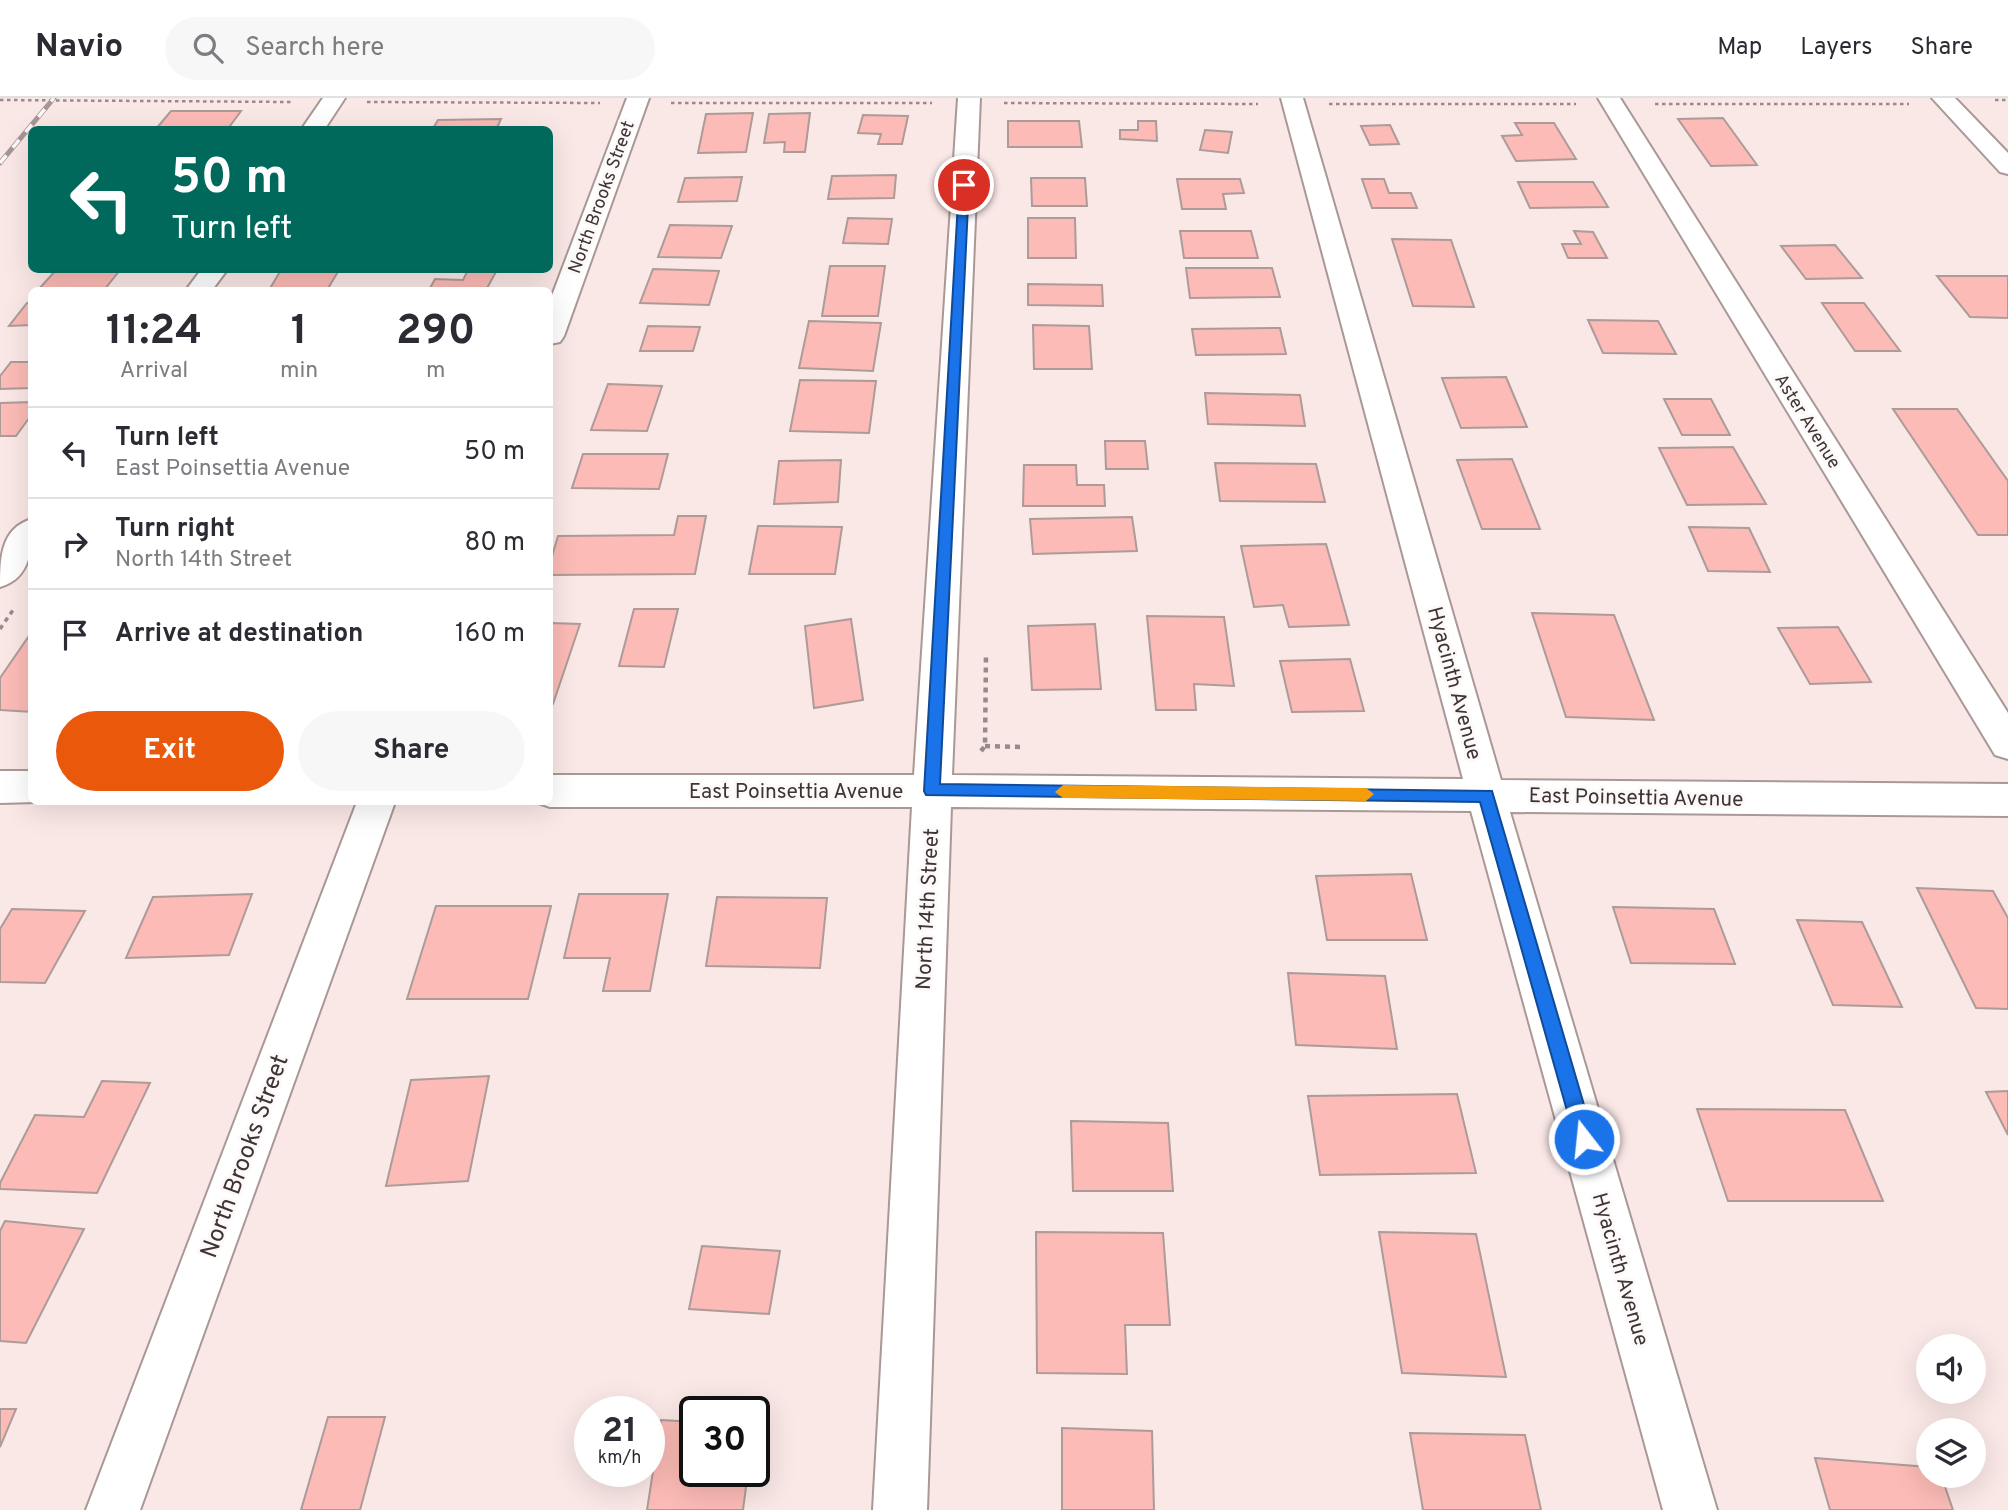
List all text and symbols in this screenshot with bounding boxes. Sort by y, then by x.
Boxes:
search box [165,17,655,80]
text: Navio [35,27,123,69]
icon: search [189,29,227,67]
text: Search here [245,32,384,65]
text: Map [1717,33,1762,63]
text: Layers [1800,33,1872,63]
text: Share [1910,33,1973,63]
street label: North Brooks Street [564,118,641,277]
text: 50 m [171,149,288,211]
icon: left [56,154,147,245]
pin [934,155,994,215]
icon: arrive [945,166,983,204]
text: Turn left [171,210,292,250]
text: 11:24 [106,306,202,359]
text: 1 [291,306,308,359]
text: 290 [396,306,475,359]
text: Arrival [120,357,188,386]
text: min [280,357,318,386]
text: m [426,357,445,386]
street label: Aster Avenue [1768,370,1845,474]
text: Turn left [115,422,219,455]
icon: left [56,434,94,472]
text: 50 m [464,436,525,469]
text: East Poinsettia Avenue [115,455,350,484]
text: Turn right [115,513,235,546]
icon: right [56,525,94,563]
text: 80 m [465,527,525,560]
text: North 14th Street [115,546,292,575]
street label: Hyacinth Avenue [1420,604,1487,763]
icon: arrive [56,616,94,654]
text: Arrive at destination [115,618,363,651]
text: 160 m [455,618,525,651]
button: Exit [56,711,284,791]
button: Share [298,711,525,791]
street label: East Poinsettia Avenue [689,779,903,806]
street label: East Poinsettia Avenue [1528,783,1744,814]
street label: North 14th Street [911,828,946,991]
street label: North Brooks Street [195,1051,297,1263]
position arrow [1547,1102,1621,1176]
street label: Hyacinth Avenue [1585,1190,1654,1349]
map controls [1916,1334,1986,1488]
button: sound [1916,1334,1986,1404]
speed limit sign: 30 [679,1396,770,1487]
text: 21 [602,1410,637,1454]
button: layers [1916,1418,1986,1488]
text: km/h [598,1447,641,1470]

